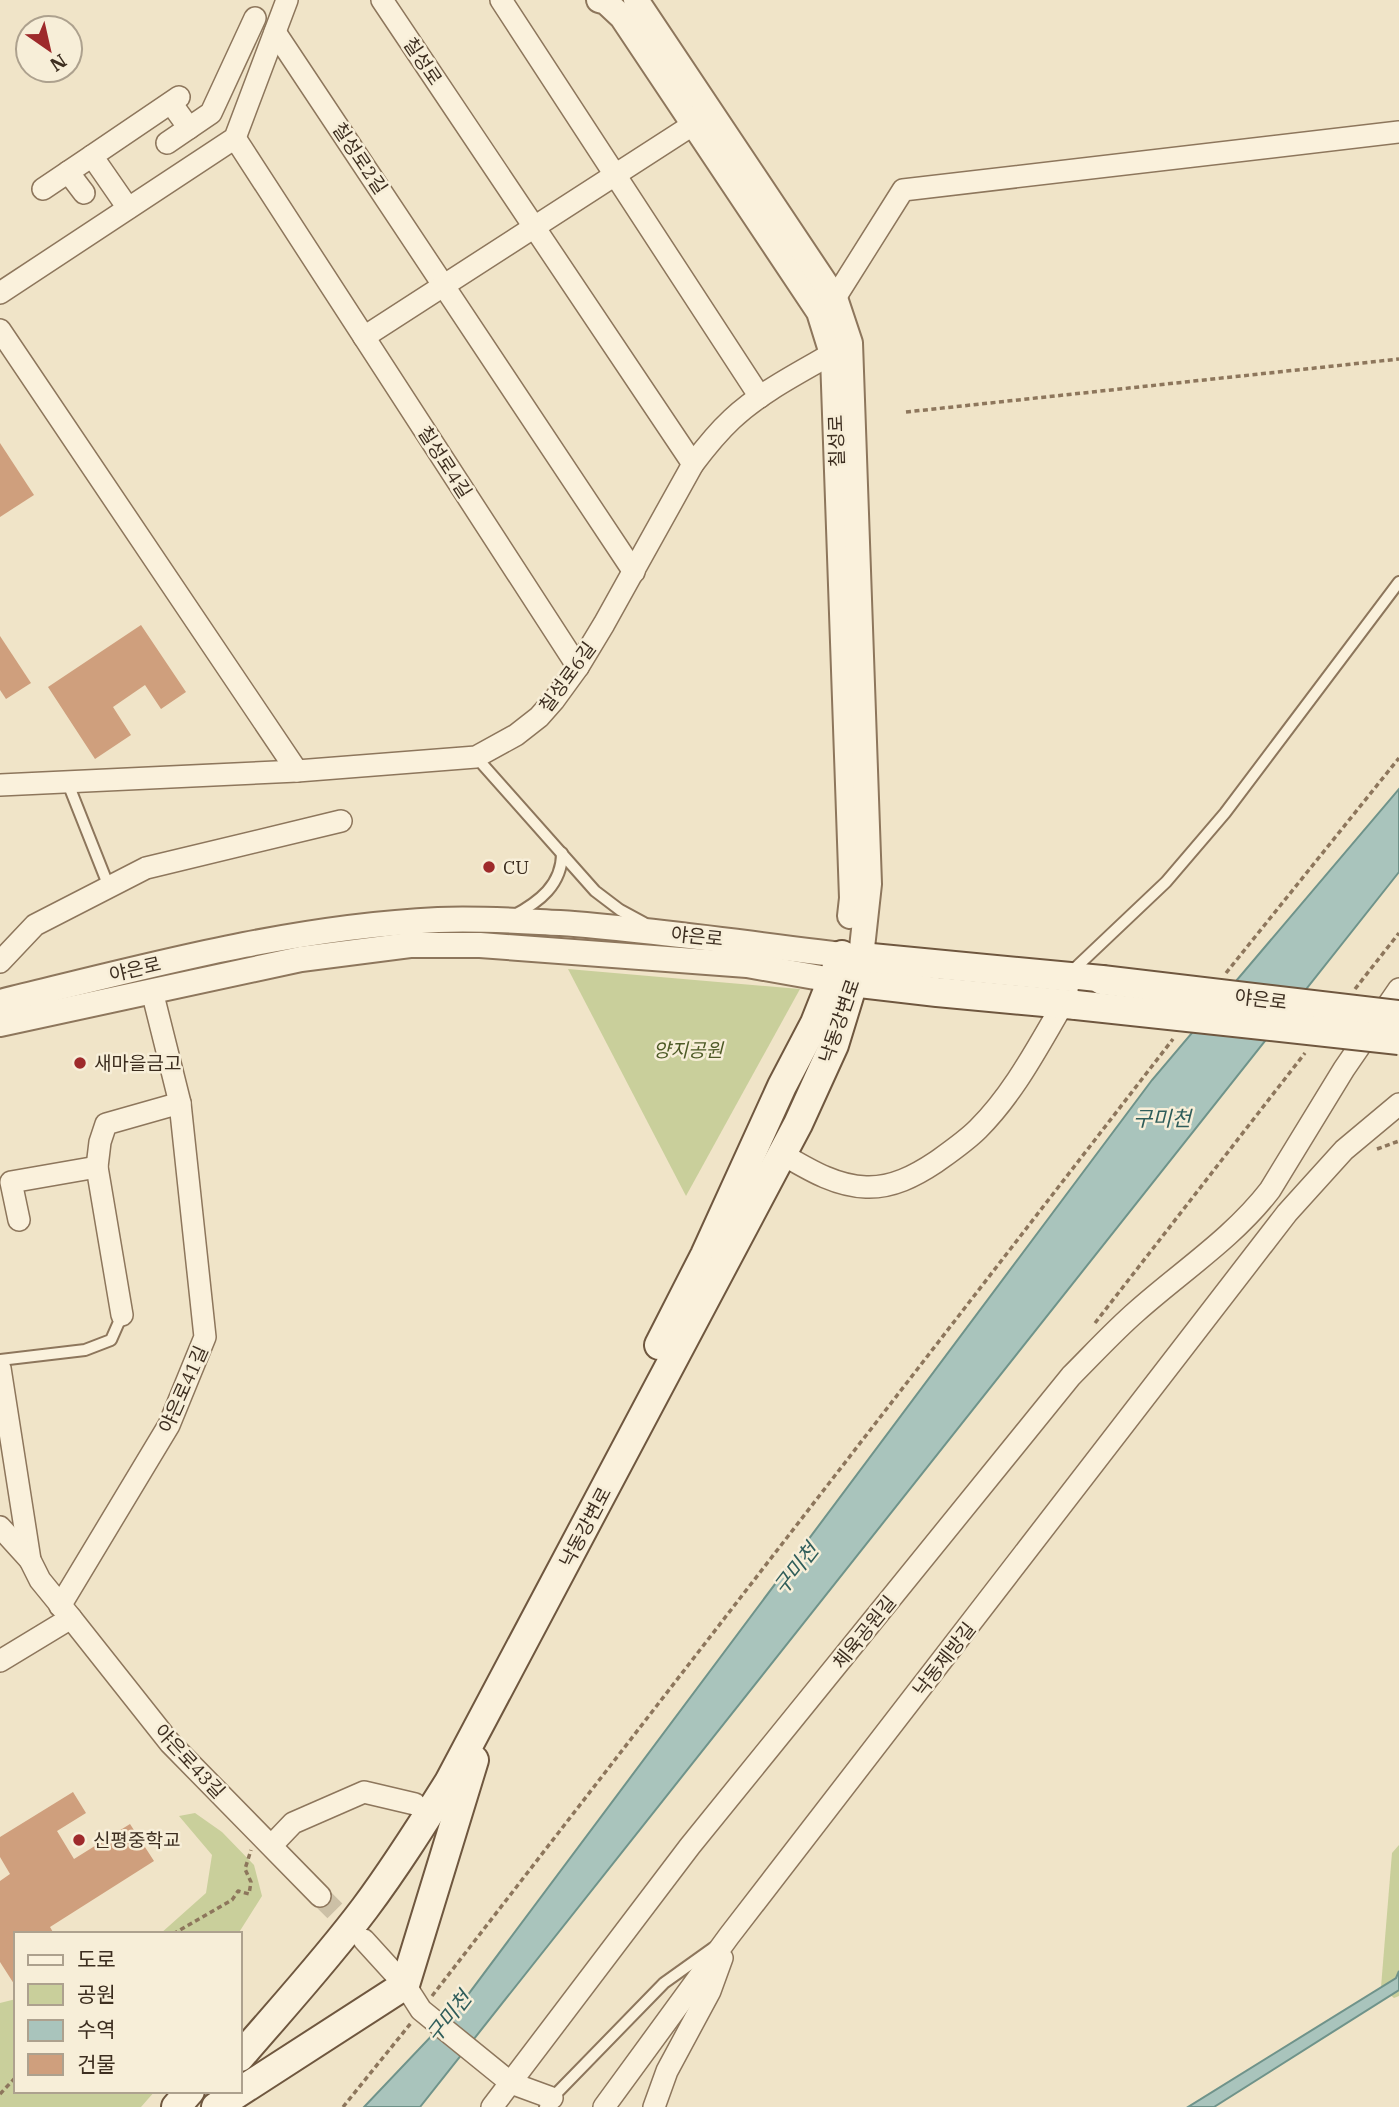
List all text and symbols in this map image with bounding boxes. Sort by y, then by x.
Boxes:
north arrow [14,14,84,84]
street label: 칠성로 [398,33,448,89]
text: N [46,49,71,77]
street label: 칠성로2길 [327,118,393,198]
street label: 칠성로 [823,414,849,468]
street label: 칠성로4길 [413,421,477,503]
street label: 칠성로6길 [533,637,601,717]
place label: CU [503,855,529,879]
marker: CU [481,859,497,875]
street label: 야은로 [670,921,724,951]
street label: 야은로 [107,951,163,987]
street label: 낙동강변로 [813,976,865,1066]
street label: 야은로 [1234,984,1288,1014]
park label: 양지공원 [653,1038,724,1062]
place label: 새마을금고 [94,1051,181,1075]
marker: 새마을금고 [72,1055,88,1071]
water label: 구미천 [1133,1104,1194,1132]
street label: 야은로41길 [153,1342,213,1436]
street label: 낙동강변로 [554,1483,616,1571]
water label: 구미천 [766,1535,826,1600]
street label: 체육공원길 [827,1590,901,1674]
street label: 낙동제방길 [908,1617,980,1701]
street label: 야은로43길 [150,1719,230,1803]
place label: 신평중학교 [93,1828,180,1852]
marker: 신평중학교 [71,1832,87,1848]
legend [14,1932,242,2093]
text: 도로 [77,1945,116,1973]
text: 공원 [77,1980,116,2008]
water label: 구미천 [419,1983,479,2048]
text: 수역 [77,2015,116,2043]
text: 건물 [77,2050,116,2078]

